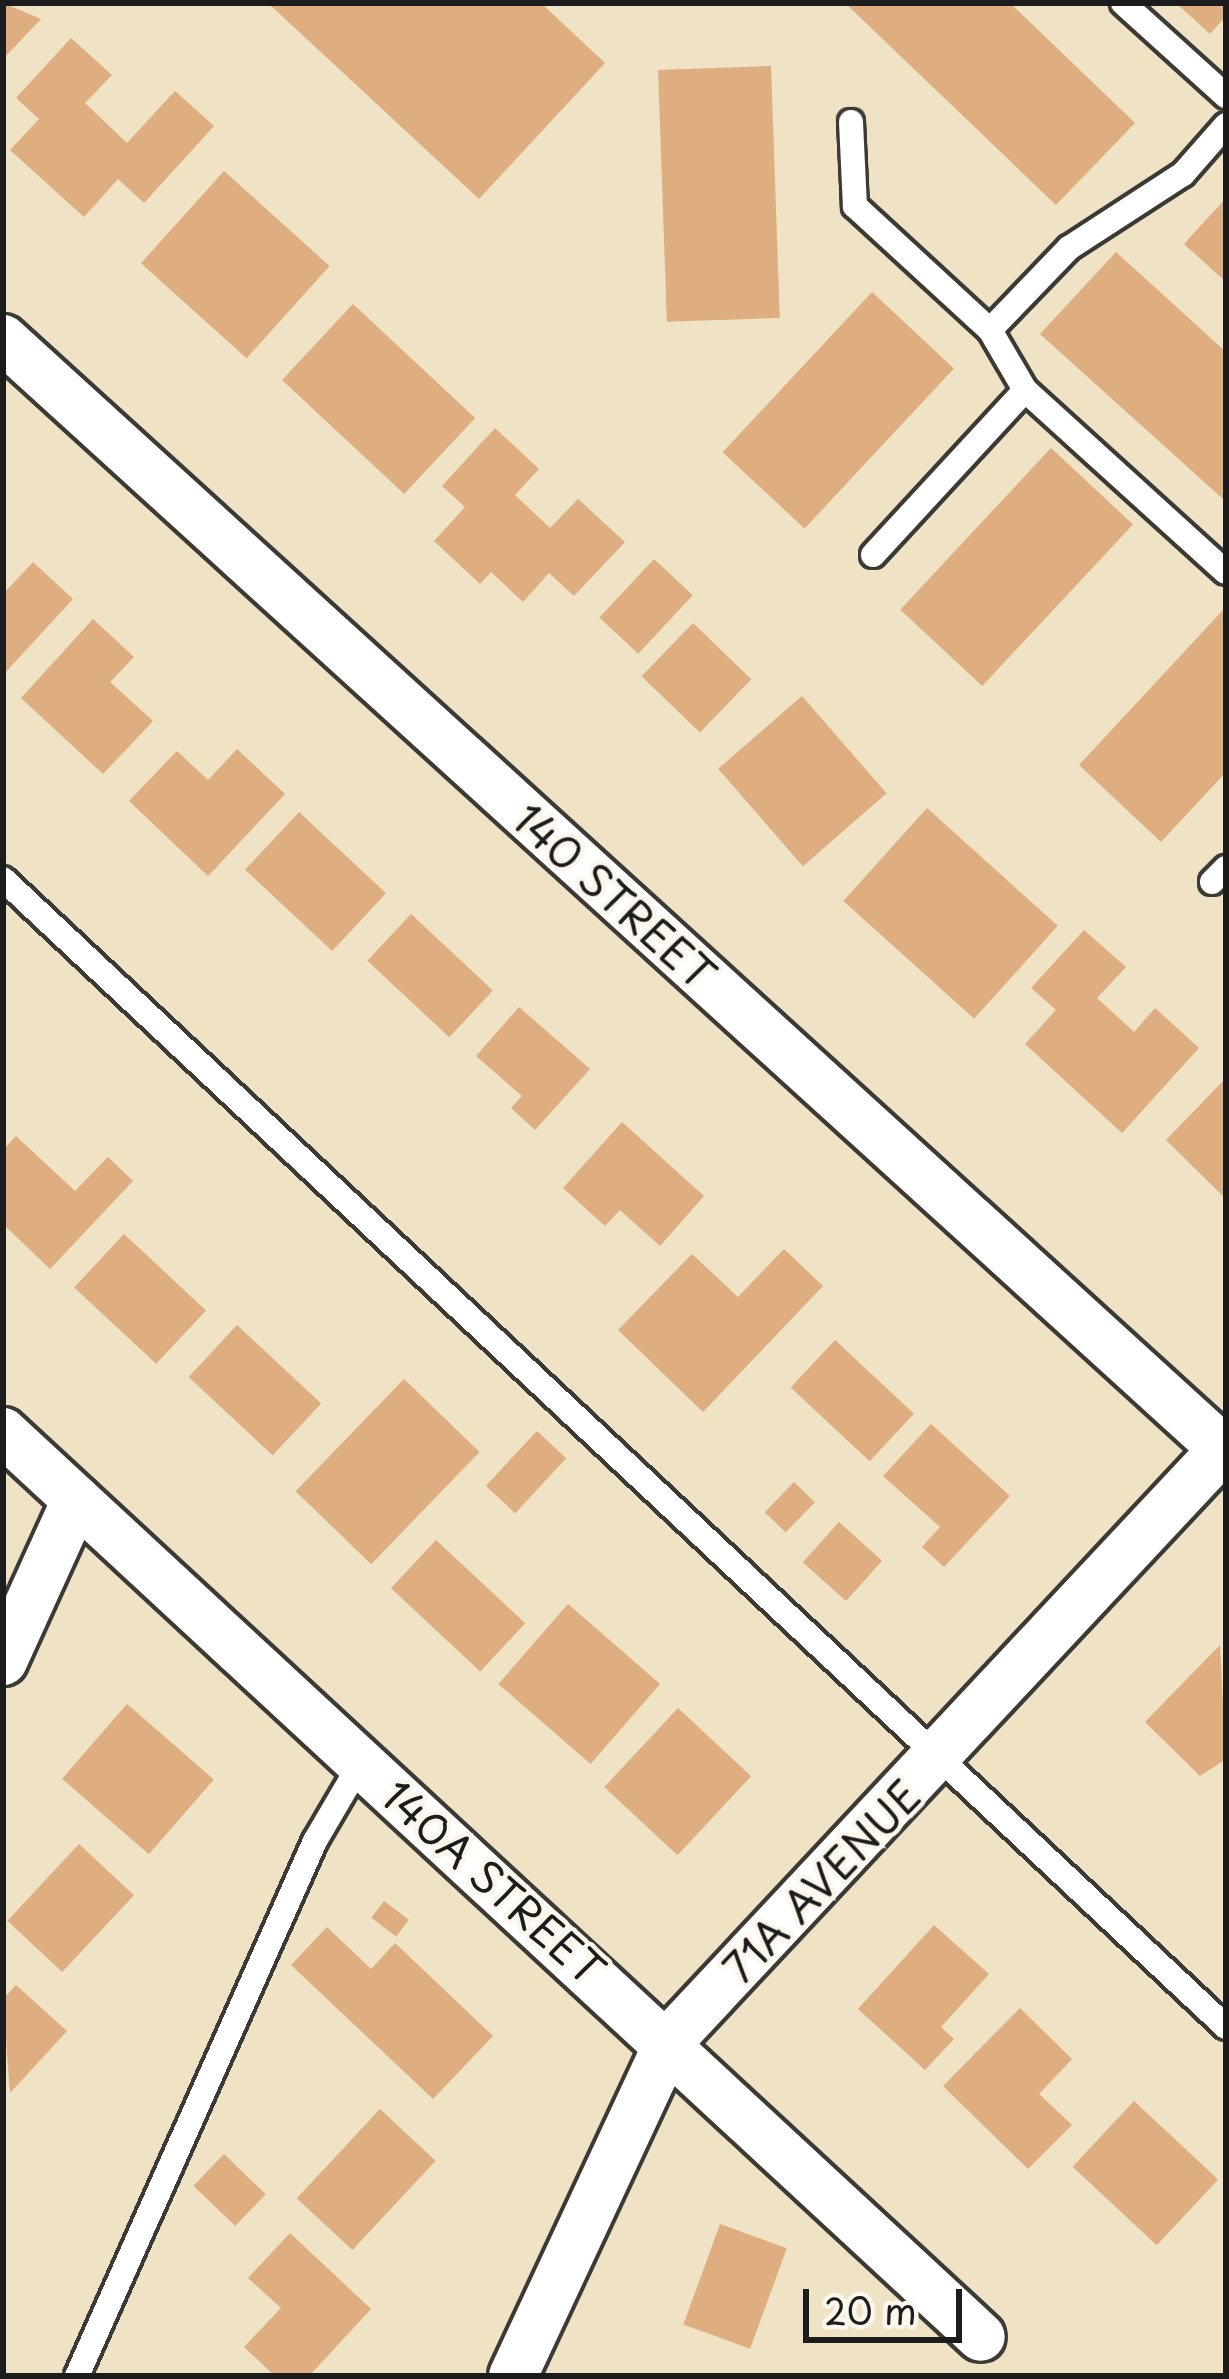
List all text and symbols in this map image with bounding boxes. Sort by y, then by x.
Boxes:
street label: 140 STREET [503,791,727,1001]
street label: 140A STREET [371,1768,617,1996]
street label: 71A AVENUE [713,1770,929,1992]
scale bar [809,2265,968,2339]
text: 20 m [824,2283,917,2337]

